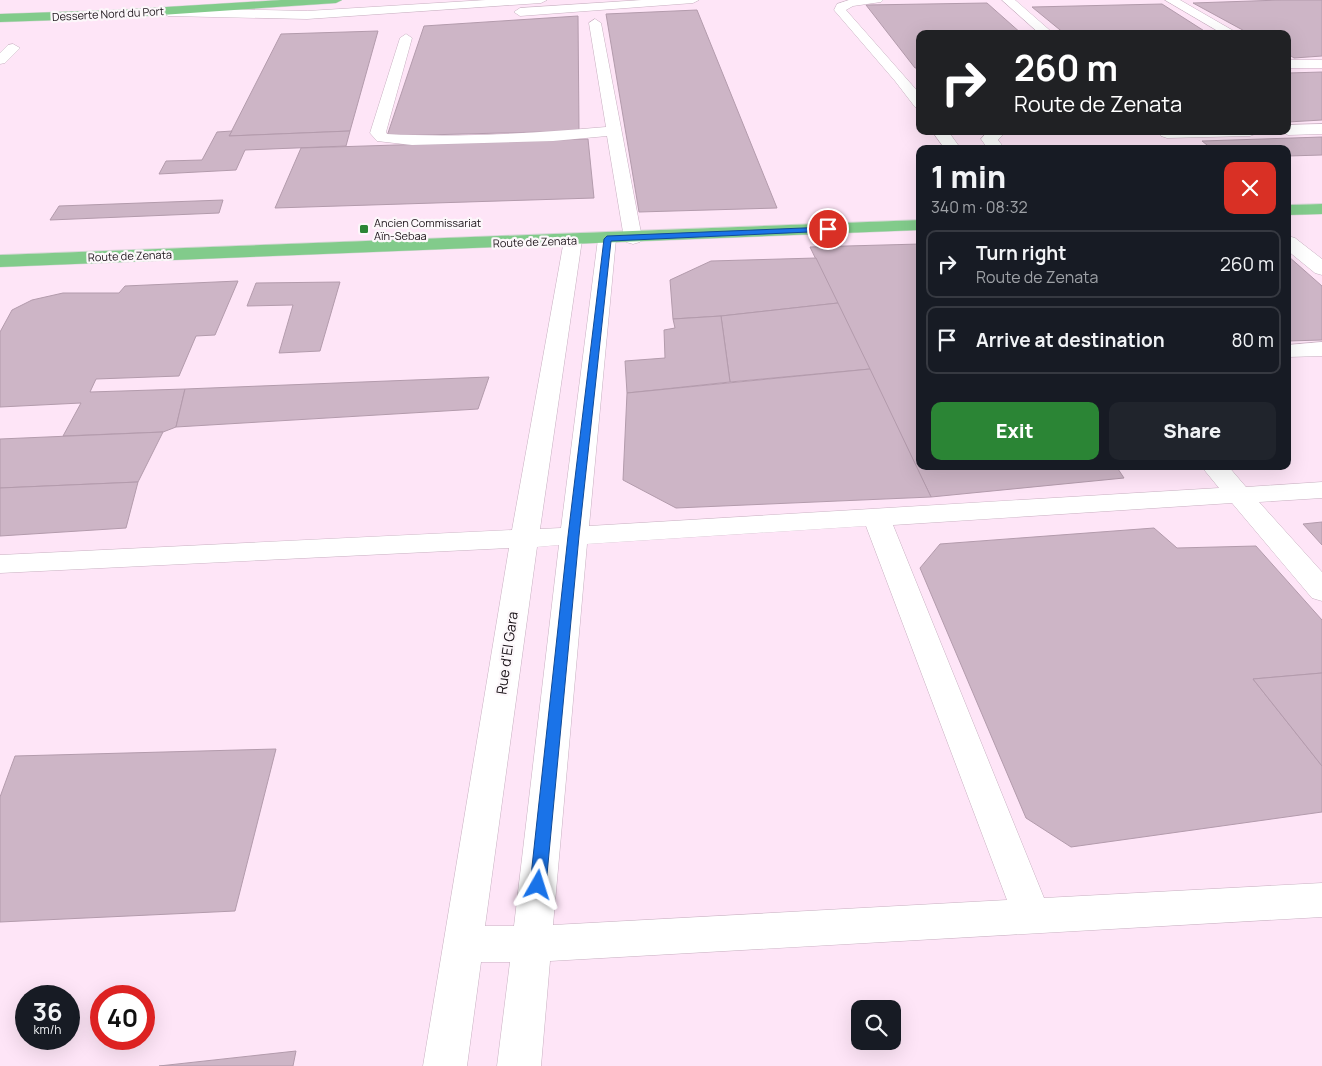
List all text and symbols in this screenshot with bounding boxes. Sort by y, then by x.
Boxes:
street label: Desserte Nord du Port [52,3,164,24]
text: 260 m [1014,44,1118,92]
icon: right [931,50,996,115]
text: Route de Zenata [1014,89,1182,119]
text: 1 min [931,156,1006,197]
button: close [1224,162,1276,214]
text: 340 m · 08:32 [931,196,1028,218]
pin [807,208,849,250]
place label: Ancien Commissariat Aïn-Sebaa [374,215,481,243]
icon: arrive [814,215,842,243]
marker: Ancien Commissariat Aïn-Sebaa [358,223,370,235]
street label: Route de Zenata [493,233,577,250]
text: Turn right [976,240,1066,266]
street label: Route de Zenata [88,247,172,264]
icon: right [933,250,961,278]
text: 260 m [1220,251,1274,277]
text: Route de Zenata [976,266,1098,288]
icon: arrive [933,326,961,354]
text: Arrive at destination [976,327,1165,353]
text: 80 m [1231,327,1274,353]
button: Exit [931,402,1099,460]
button: Share [1109,402,1276,460]
street label: Rue d'El Gara [491,610,522,696]
position arrow [511,858,563,910]
speed limit sign: 40 [90,985,155,1050]
text: 36 [32,994,63,1029]
map controls [851,1000,901,1050]
button: search [851,1000,901,1050]
text: km/h [34,1021,61,1038]

